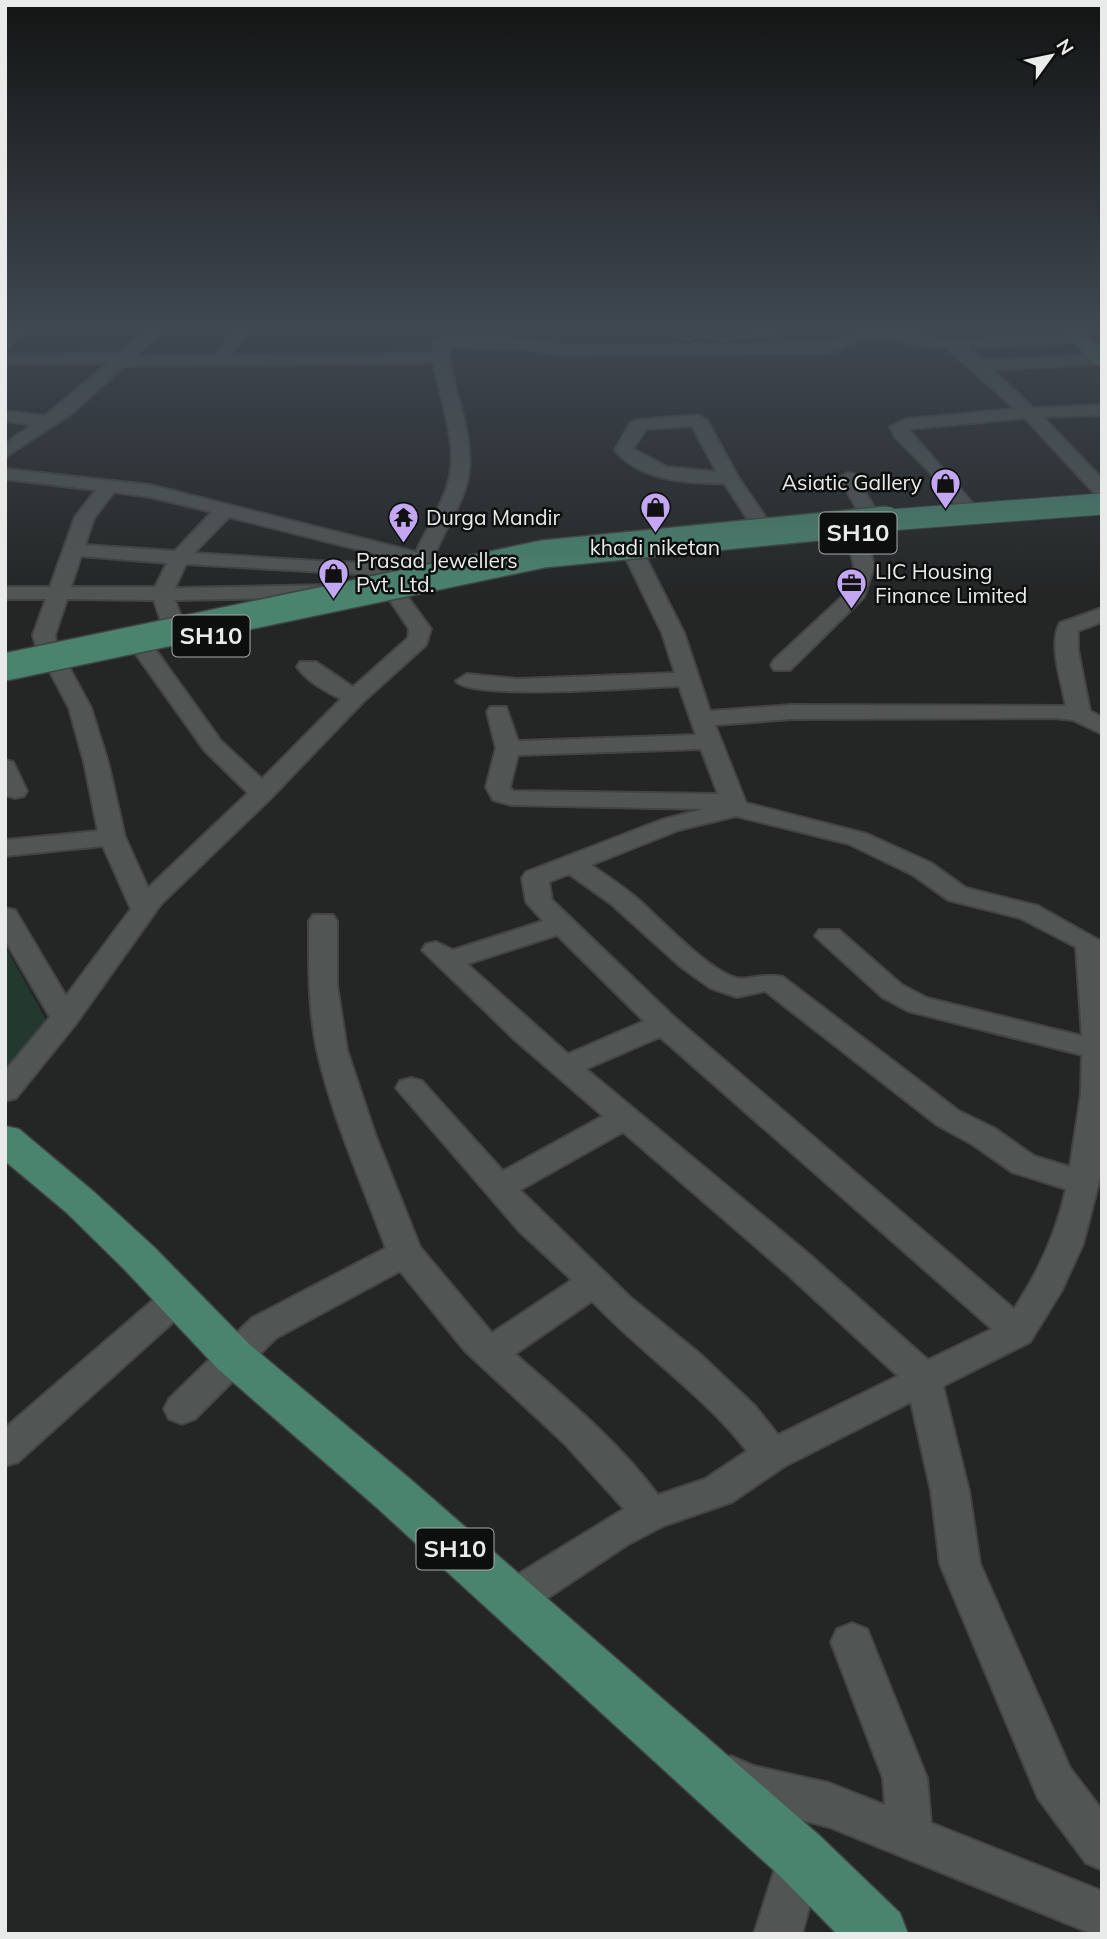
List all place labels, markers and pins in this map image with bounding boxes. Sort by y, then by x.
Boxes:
shop icon: Asiatic Gallery [928,466,962,510]
place label: Asiatic Gallery [782,469,922,495]
shop icon: khadi niketan [638,491,672,535]
temple icon: Durga Mandir [386,501,420,545]
place label: Durga Mandir [426,504,561,530]
place label: khadi niketan [590,534,720,560]
place label: Prasad Jewellers Pvt. Ltd. [356,547,518,597]
shop icon: Prasad Jewellers Pvt. Ltd. [316,556,350,600]
place label: LIC Housing Finance Limited [875,558,1027,608]
office icon: LIC Housing Finance Limited [835,567,869,611]

